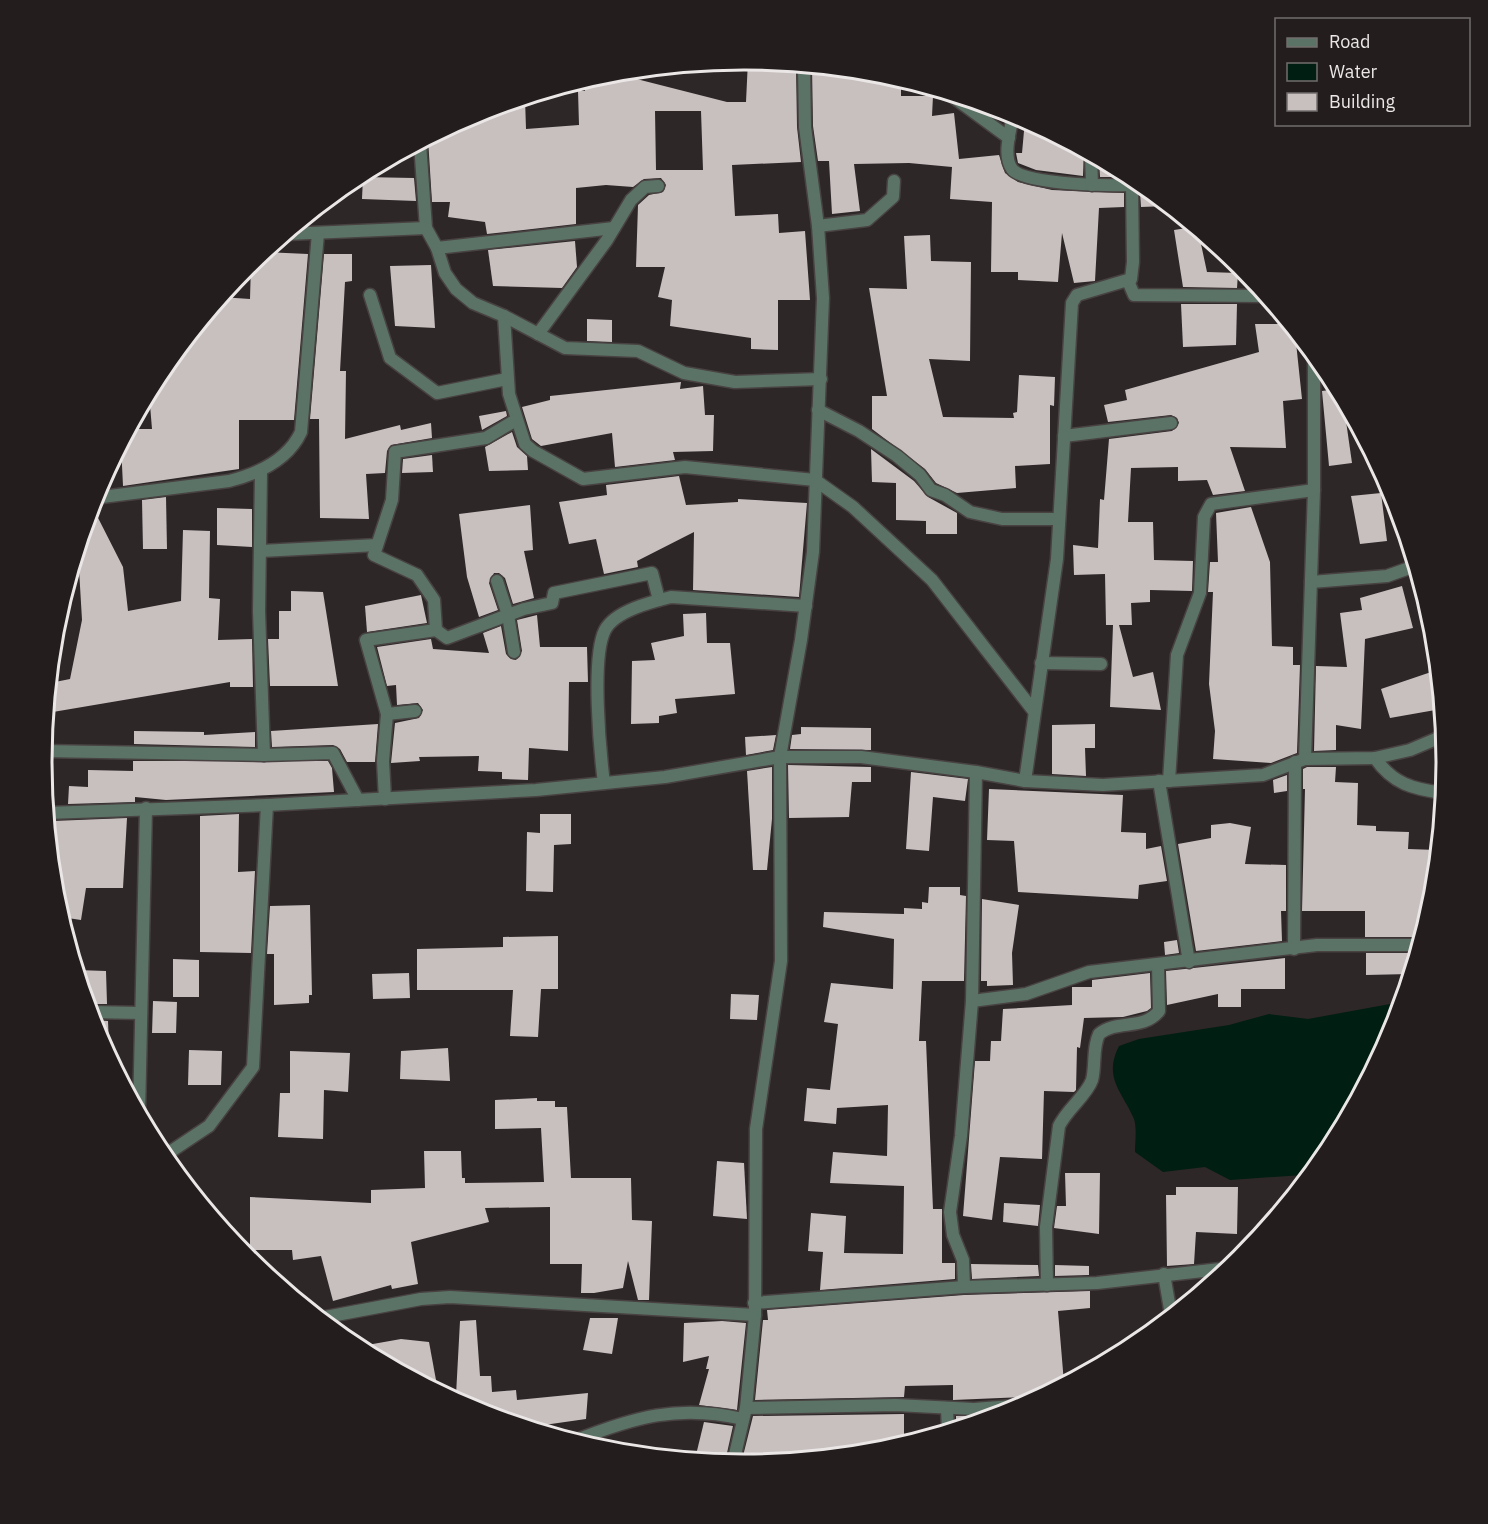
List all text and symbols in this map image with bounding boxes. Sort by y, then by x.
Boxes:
legend [1275,18,1470,126]
text: Road [1329,30,1370,53]
text: Water [1329,60,1378,83]
text: Building [1329,90,1396,113]

